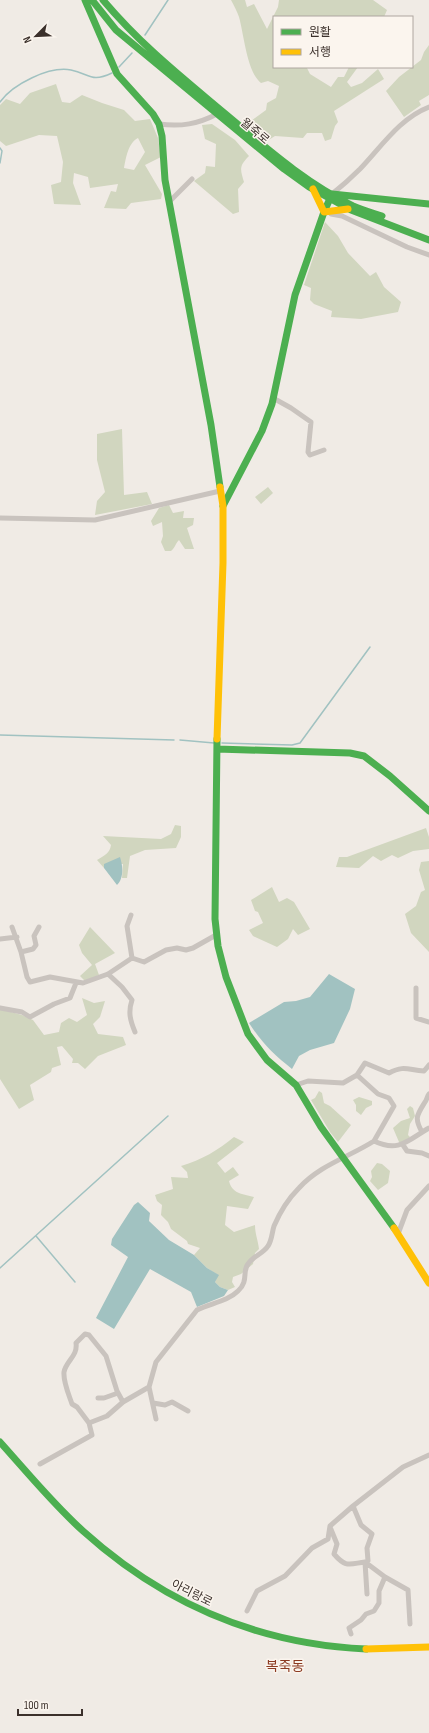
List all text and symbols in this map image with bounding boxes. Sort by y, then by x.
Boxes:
north arrow [16,16,56,56]
legend [273,16,413,68]
text: 원활 [309,25,331,40]
text: N [20,34,34,45]
text: 서행 [309,45,331,60]
street label: 월죽로 [237,115,272,148]
street label: 아리랑로 [169,1577,215,1610]
district label: 복죽동 [266,1658,304,1675]
scale bar [18,1691,82,1717]
text: 100 m [24,1698,49,1713]

